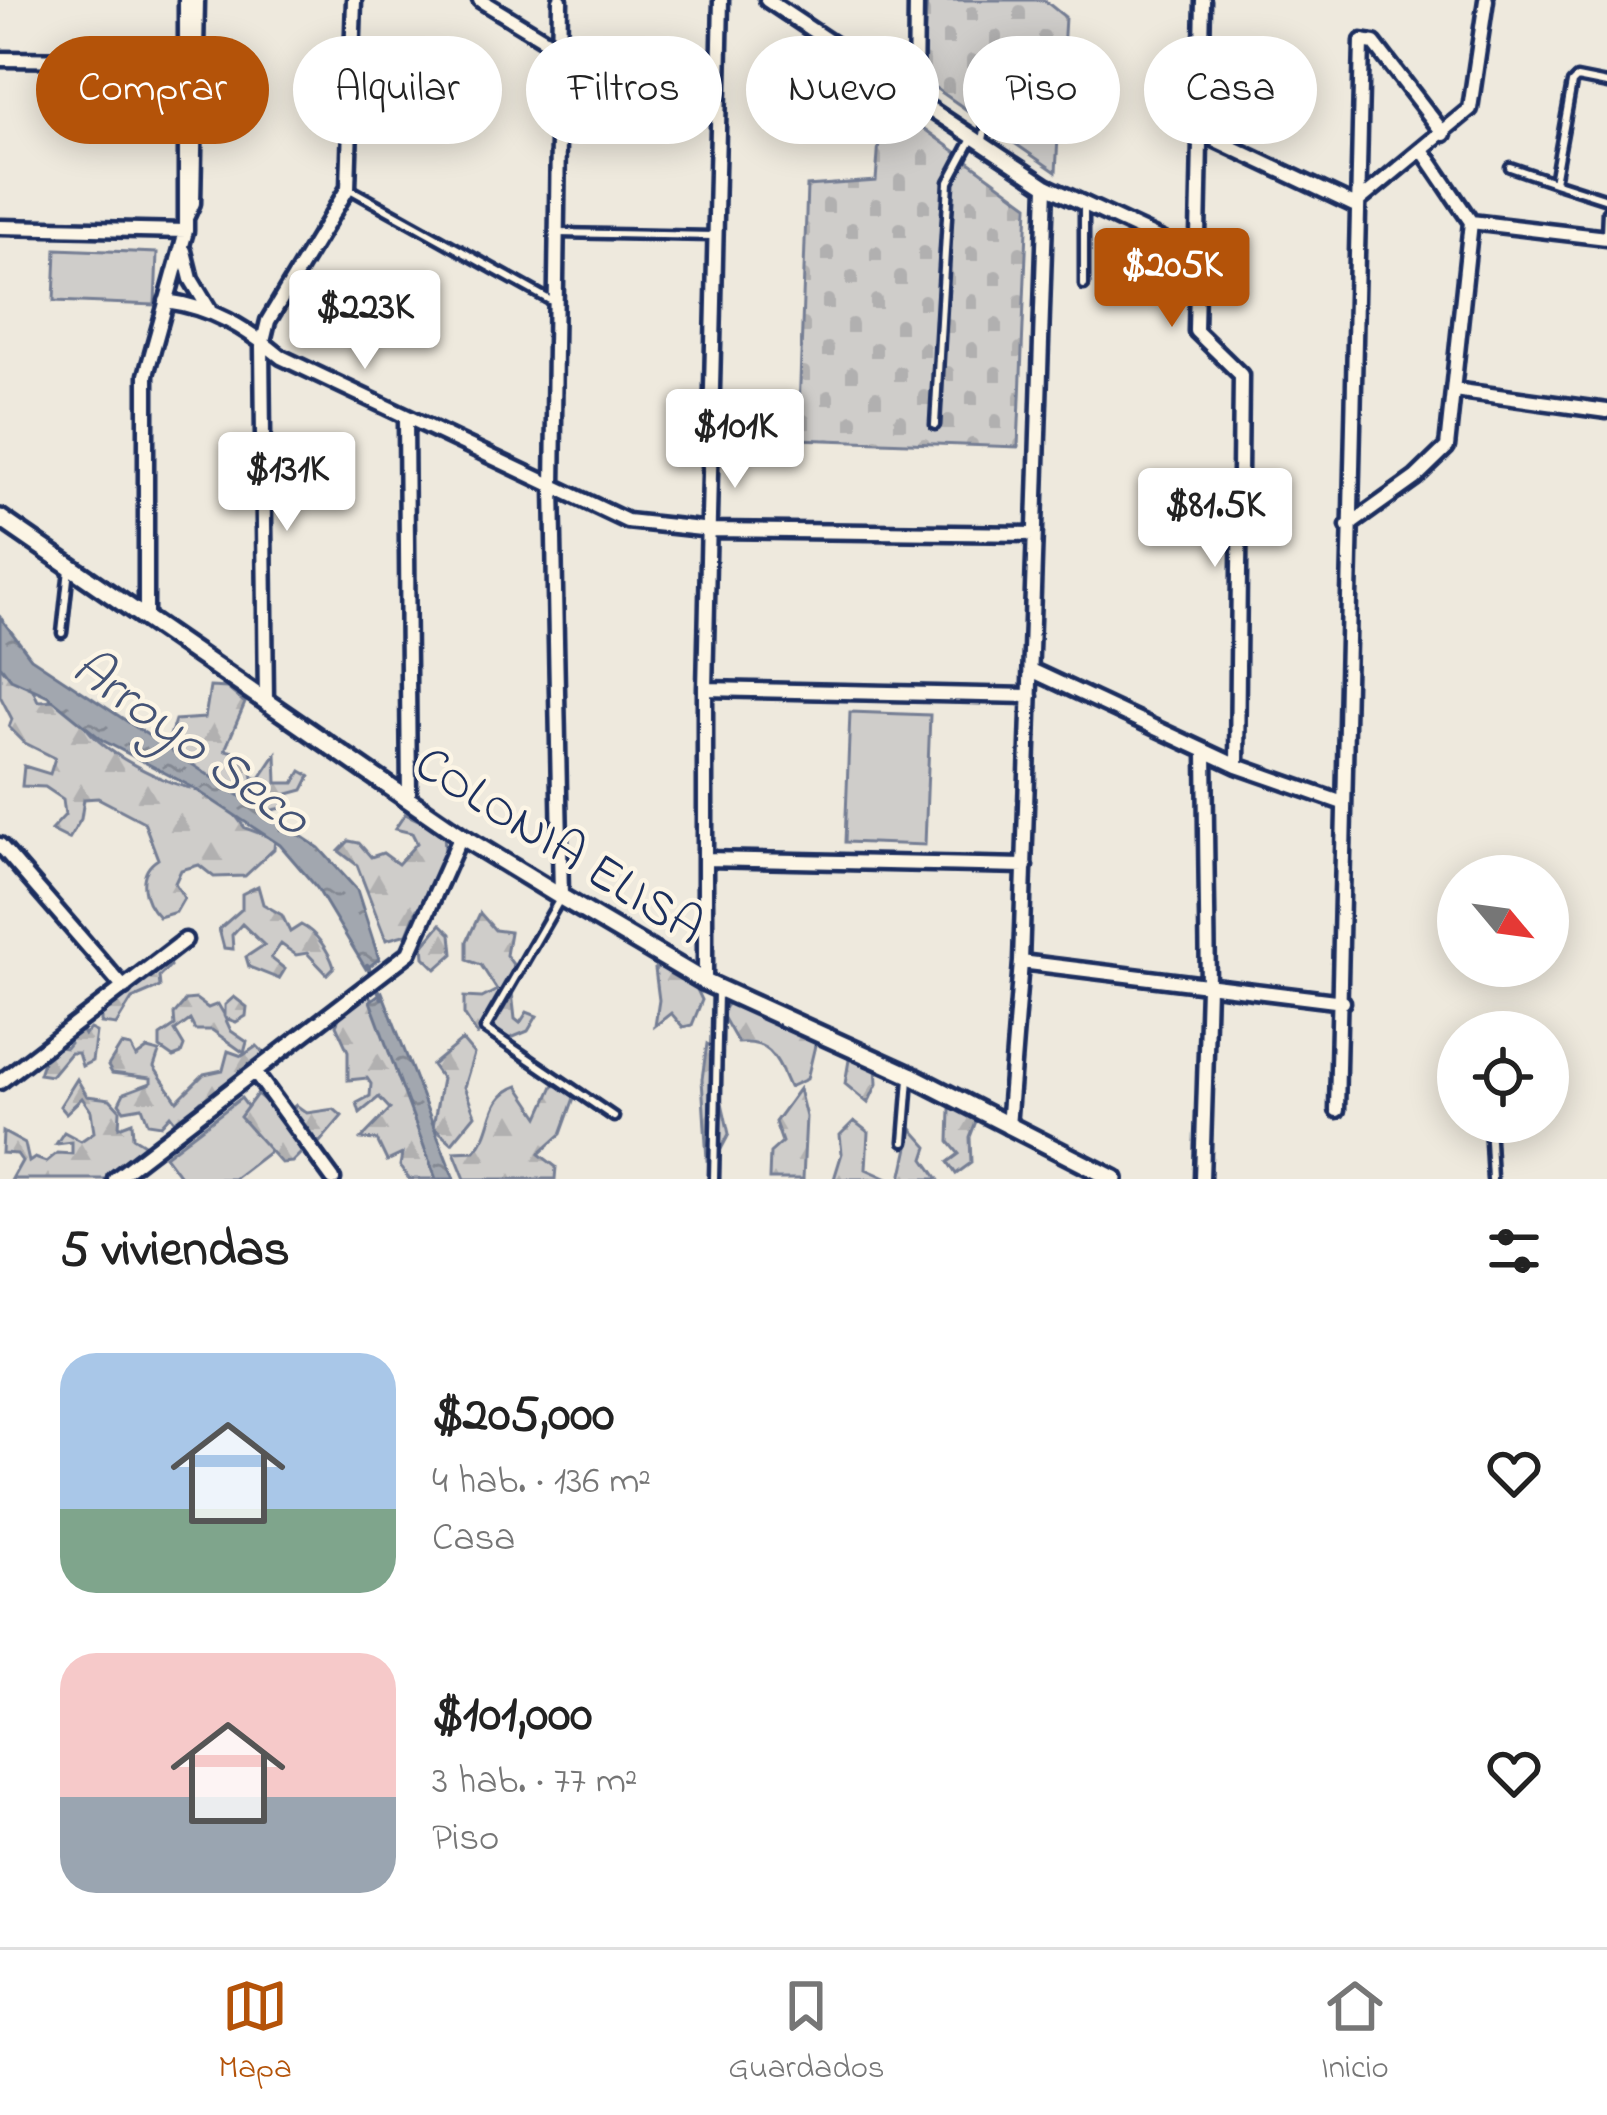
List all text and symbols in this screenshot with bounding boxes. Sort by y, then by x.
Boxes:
chip: Comprar [36,36,269,144]
chip: Alquilar [293,36,502,144]
chip: Filtros [526,36,722,144]
chip: Nuevo [746,36,939,144]
chip: Piso [963,36,1120,144]
chip: Casa [1144,36,1317,144]
pin: $205K [1088,228,1256,330]
text: $205K [1121,238,1223,295]
pin: $223K [281,270,449,372]
text: $223K [316,280,414,337]
pin: $101K [651,389,819,491]
text: $101K [693,399,777,456]
pin: $131K [203,432,371,534]
text: $131K [245,442,329,499]
pin: $81.5K [1117,468,1313,570]
text: $81.5K [1165,478,1265,535]
water label: Arroyo Seco [54,631,327,860]
street label: COLONIA ELISA [399,729,717,967]
north arrow [1437,855,1569,987]
map controls [1437,855,1569,1143]
button: locate [1437,1011,1569,1143]
text: 5 viviendas [60,1214,290,1289]
icon: filters [1481,1218,1547,1284]
text: $205,000 [432,1379,614,1454]
icon: home [156,1401,300,1545]
icon: heart [1481,1440,1547,1506]
text: 4 hab. · 136 m² [432,1454,651,1511]
text: Casa [432,1511,515,1568]
text: $101,000 [432,1679,592,1754]
icon: home [156,1701,300,1845]
icon: heart [1481,1740,1547,1806]
text: 3 hab. · 77 m² [432,1754,638,1811]
text: Piso [432,1811,499,1868]
tab: Mapa [218,1973,292,2093]
tab: Guardados [728,1973,885,2093]
tab: Inicio [1321,1973,1389,2093]

